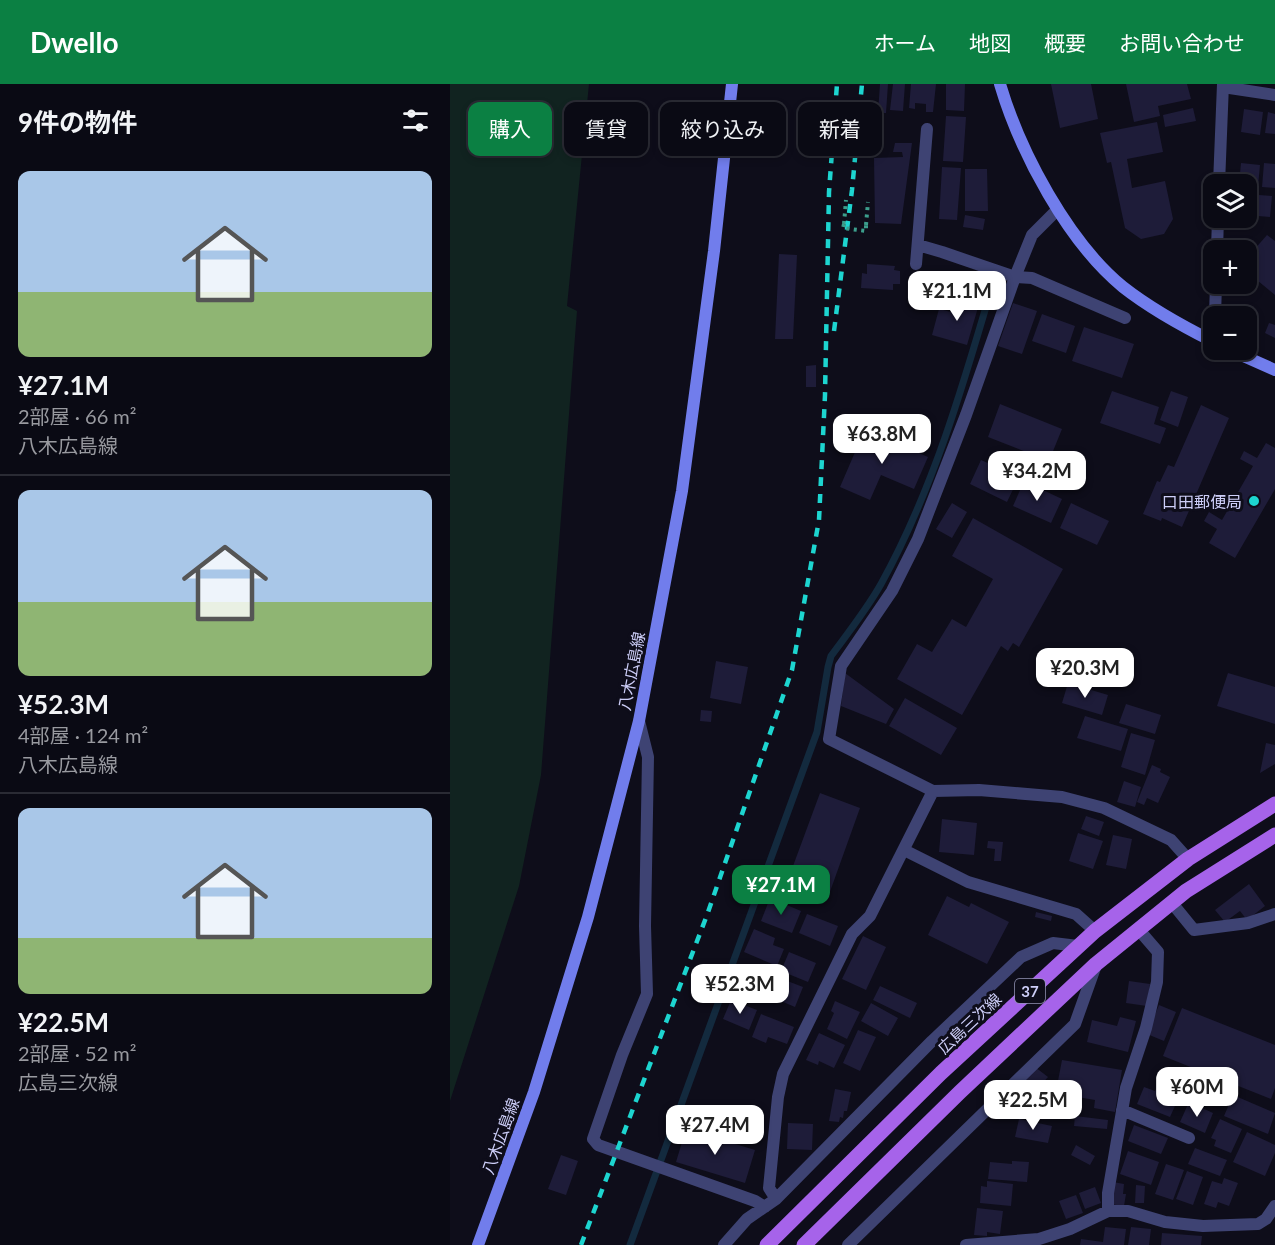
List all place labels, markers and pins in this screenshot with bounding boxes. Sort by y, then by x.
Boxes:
pin: ¥21.1M [908,271,1006,322]
pin: ¥63.8M [833,414,931,465]
pin: ¥34.2M [988,451,1086,502]
place label: 口田郵便局 [1162,492,1242,511]
marker: 口田郵便局 [1247,494,1261,508]
pin: ¥20.3M [1036,648,1134,699]
pin: ¥27.1M [732,865,830,916]
pin: ¥52.3M [691,964,789,1015]
pin: ¥60M [1161,1067,1233,1118]
pin: ¥22.5M [984,1080,1082,1131]
pin: ¥27.4M [666,1105,764,1156]

